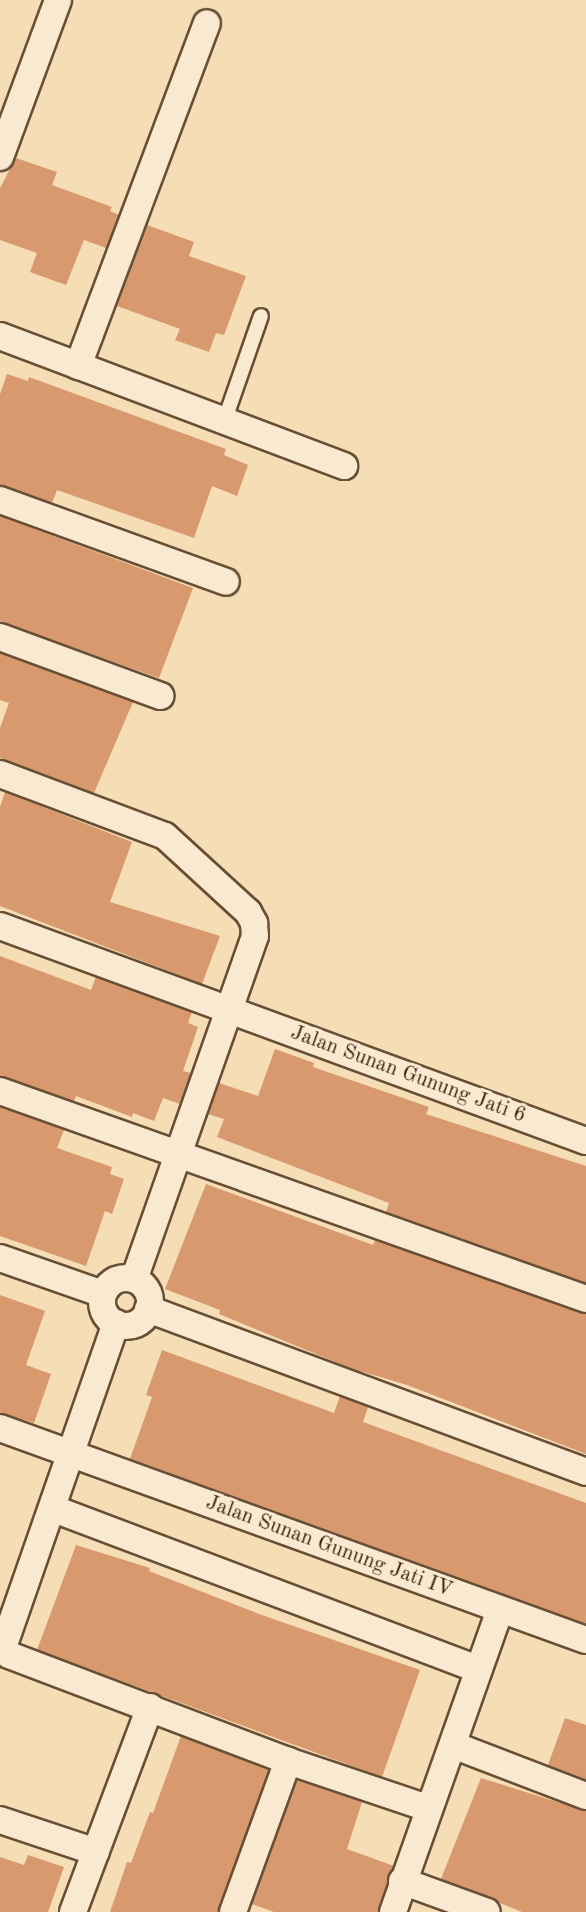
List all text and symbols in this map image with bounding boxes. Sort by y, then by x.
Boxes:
street label: Jalan Sunan Gunung Jati 6 [287,1021,529,1129]
street label: Jalan Sunan Gunung Jati IV [202,1491,456,1603]

